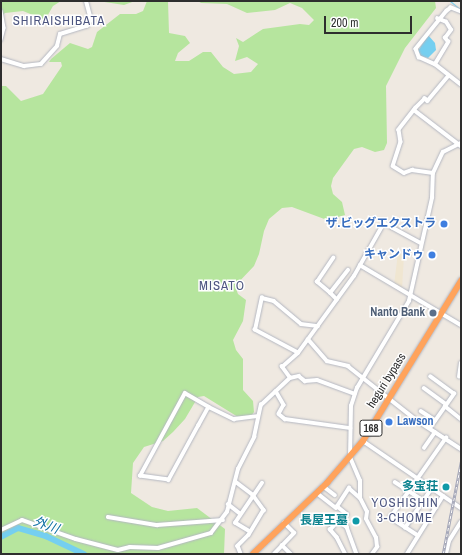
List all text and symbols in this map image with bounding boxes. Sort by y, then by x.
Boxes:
scale bar [326,8,414,34]
district label: SHIRAISHIBATA [13,13,105,29]
text: 200 m [331,15,358,31]
place label: ザ.ビッグエクストラ [325,217,436,231]
marker: ザ.ビッグエクストラ [439,219,449,229]
place label: キャンドゥ [364,248,424,262]
marker: キャンドゥ [427,250,437,260]
district label: MISATO [199,278,245,294]
place label: Nanto Bank [370,306,425,320]
marker: Nanto Bank [428,308,438,318]
street label: heguri bypass [365,351,409,411]
place label: Lawson [397,415,434,429]
marker: Lawson [384,417,394,427]
road number: 168 [359,419,383,437]
place label: 多宝荘 [402,480,438,494]
marker: 多宝荘 [441,482,451,492]
district label: YOSHISHIN 3-CHOME [371,496,439,527]
water label: 外川 [31,514,61,538]
place label: 長屋王墓 [300,514,348,528]
marker: 長屋王墓 [351,516,361,526]

